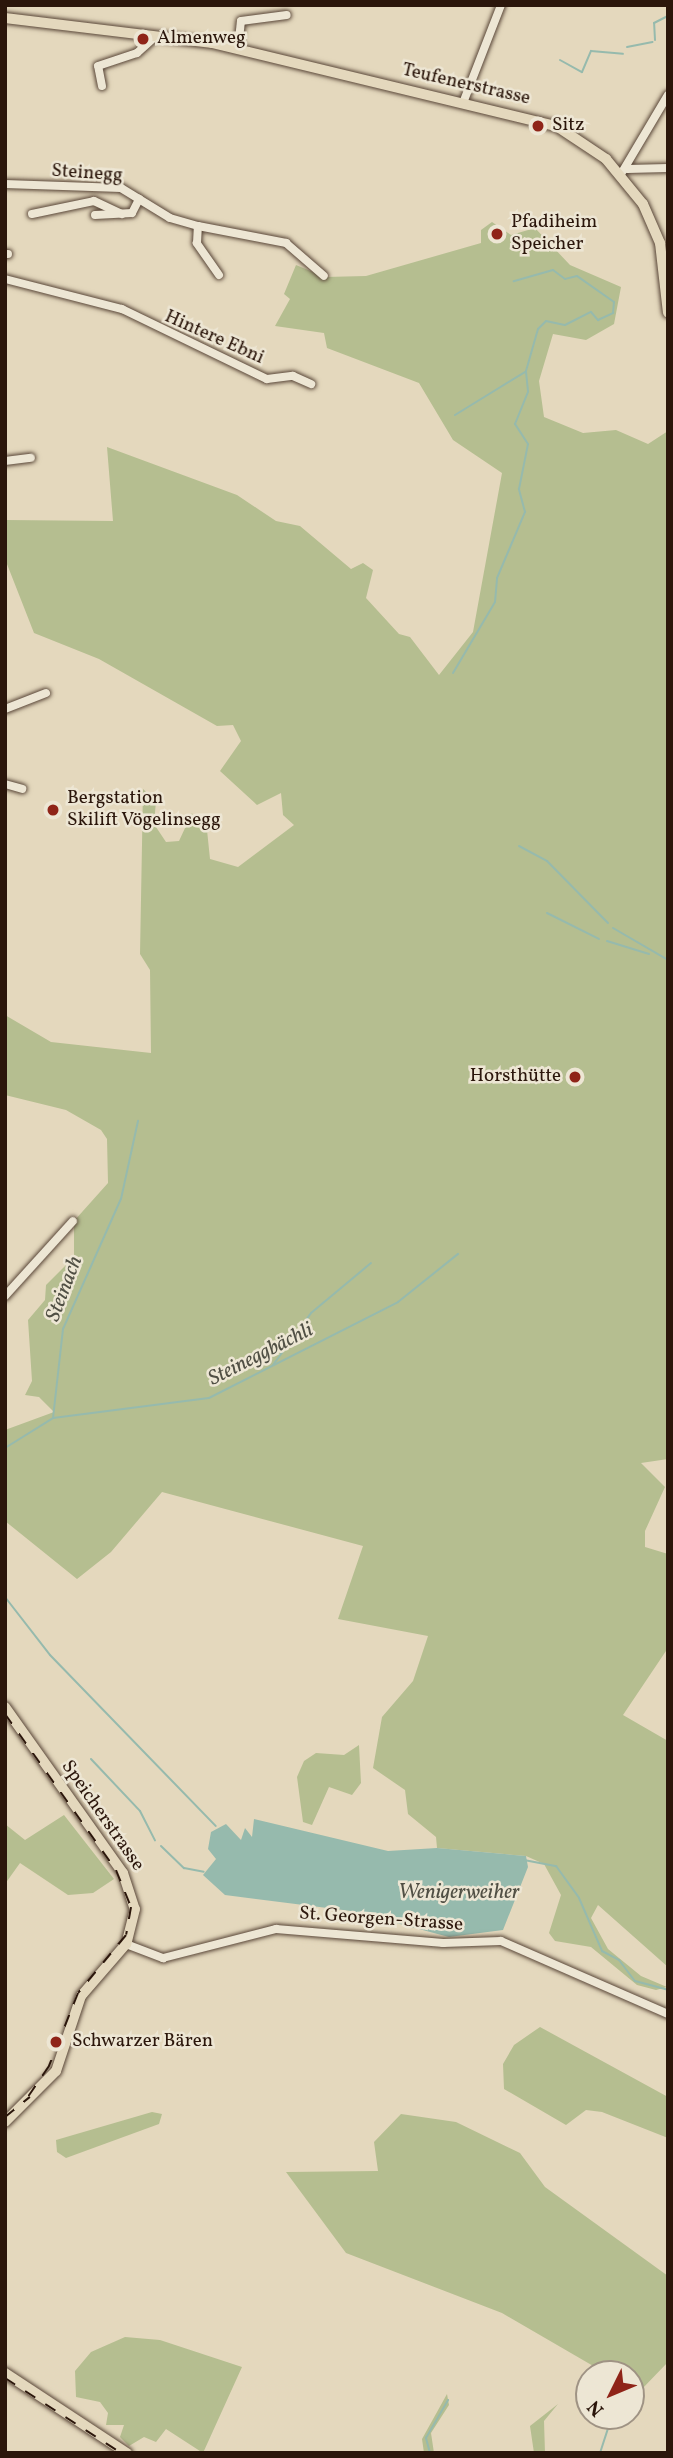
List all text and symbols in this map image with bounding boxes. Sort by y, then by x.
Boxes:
place label: Almenweg [157,28,246,50]
marker: Almenweg [135,31,151,47]
street label: Teufenerstrasse [400,59,532,111]
place label: Sitz [552,115,584,137]
marker: Sitz [530,118,546,134]
street label: Steinegg [51,160,123,188]
place label: Pfadiheim Speicher [511,212,597,256]
marker: Pfadiheim Speicher [489,226,505,242]
street label: Hintere Ebni [161,306,267,370]
place label: Bergstation Skilift Vögelinsegg [67,788,221,832]
marker: Bergstation Skilift Vögelinsegg [45,802,61,818]
place label: Horsthütte [470,1066,561,1088]
marker: Horsthütte [567,1069,583,1085]
water label: Steinach [41,1253,89,1325]
water label: Steineggbächli [204,1318,318,1392]
street label: Speicherstrasse [55,1756,149,1876]
water label: Wenigerweiher [398,1880,520,1906]
street label: St. Georgen-Strasse [298,1903,464,1937]
place label: Schwarzer Bären [72,2031,213,2053]
marker: Schwarzer Bären [46,2032,66,2052]
north arrow [575,2360,645,2430]
text: N [582,2394,610,2422]

